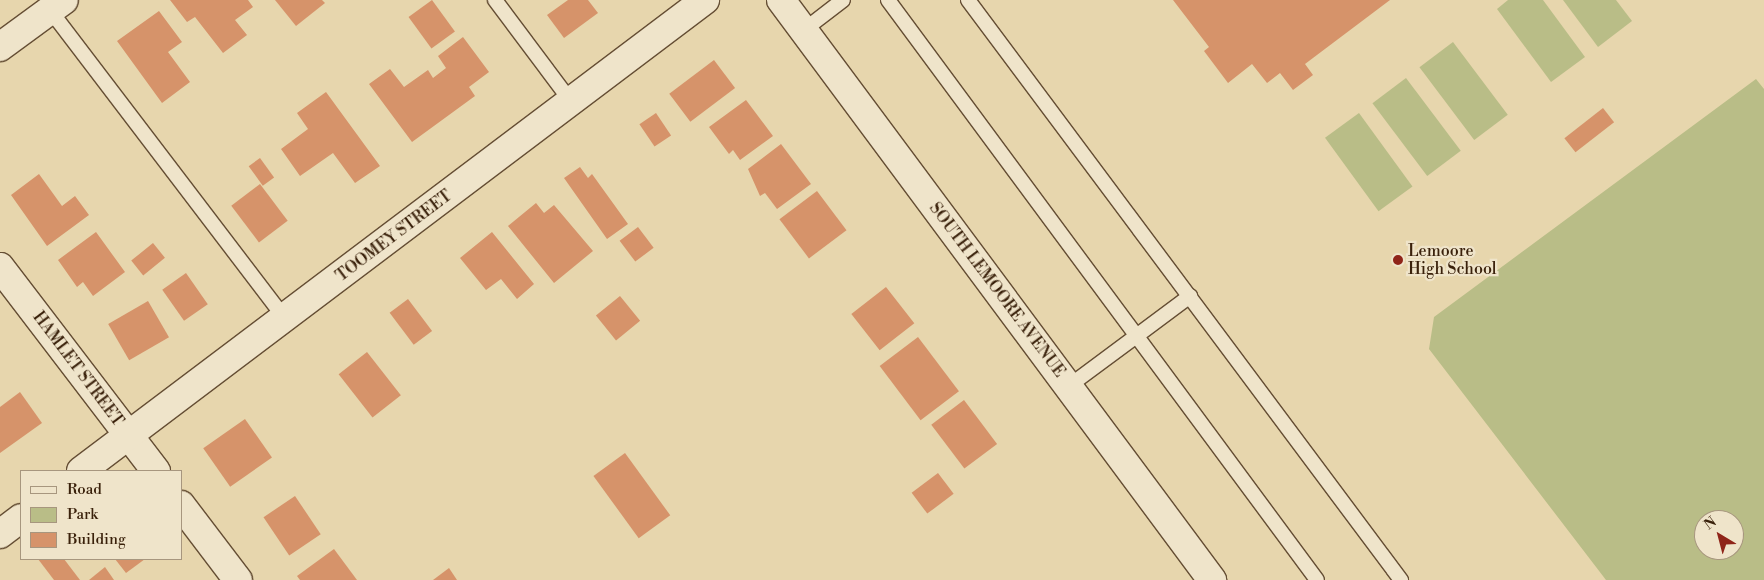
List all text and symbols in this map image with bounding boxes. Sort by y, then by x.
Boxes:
street label: TOOMEY STREET [332,186,456,286]
street label: SOUTH LEMOORE AVENUE [925,199,1069,381]
place label: Lemoore High School [1408,241,1497,279]
marker: Lemoore High School [1392,254,1404,266]
street label: HAMLET STREET [29,308,127,430]
legend [20,470,182,560]
text: Road [67,480,102,499]
text: Park [67,505,98,524]
north arrow [1694,510,1744,560]
text: N [1701,513,1720,534]
text: Building [67,530,126,549]

